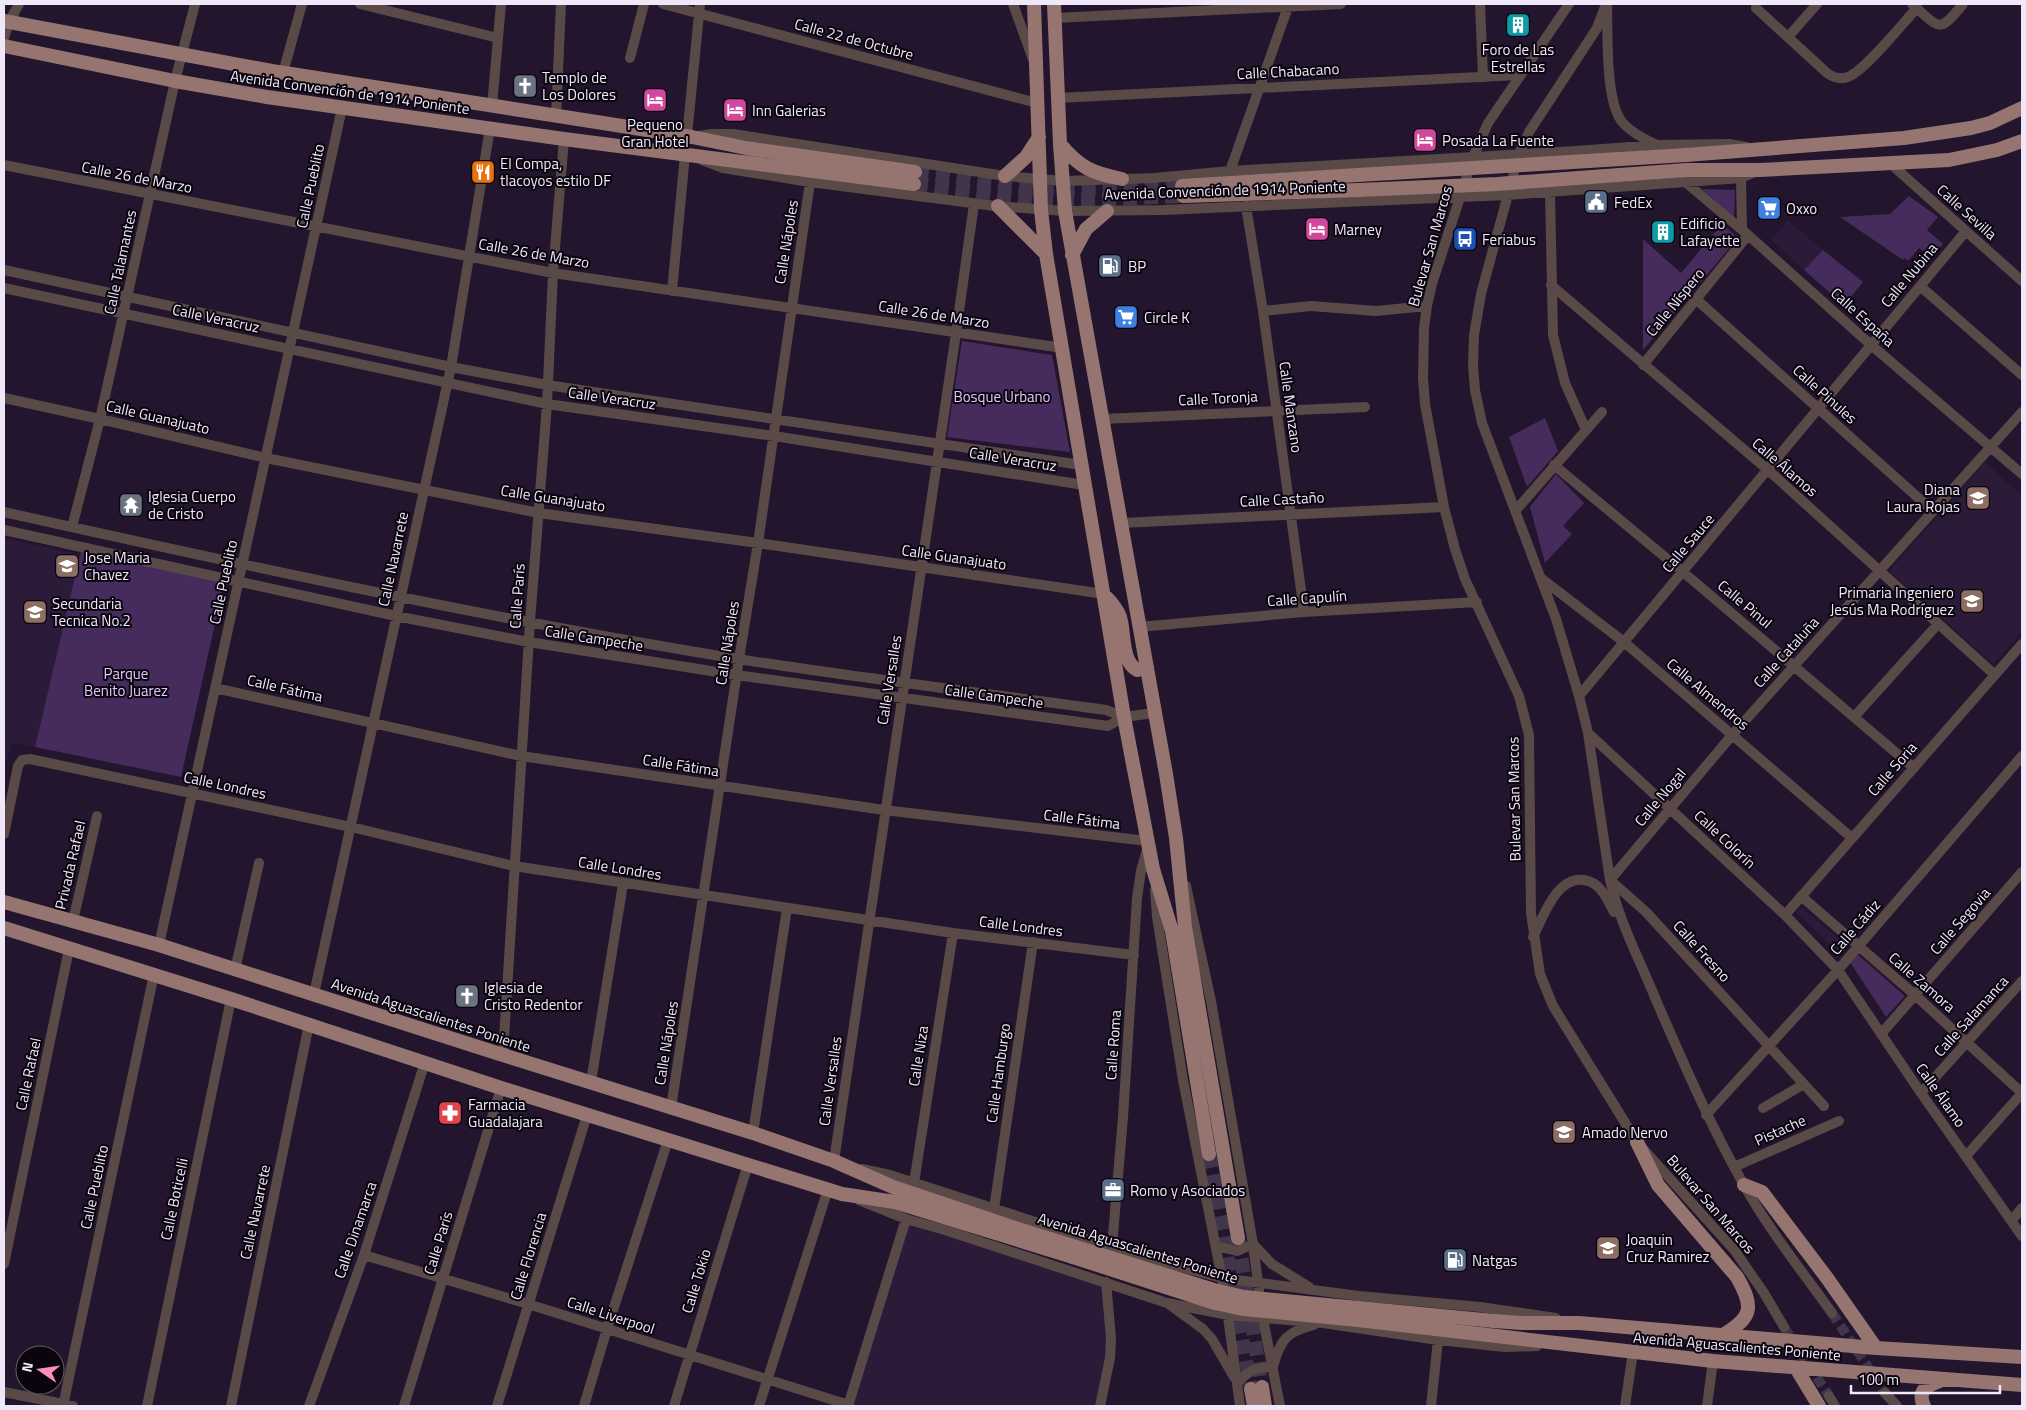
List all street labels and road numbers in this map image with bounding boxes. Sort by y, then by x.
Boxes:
street label: Calle 22 de Octubre [792,12,916,66]
street label: Calle Chabacano [1236,57,1340,85]
street label: Avenida Convención de 1914 Poniente [229,64,471,120]
street label: Calle Pueblito [290,142,330,230]
street label: Calle 26 de Marzo [80,155,194,199]
street label: Avenida Convención de 1914 Poniente [1104,174,1346,206]
street label: Calle Sevilla [1932,179,2003,246]
street label: Bulevar San Marcos [1402,183,1458,309]
street label: Calle Nápoles [768,198,804,286]
street label: Calle Talamantes [98,208,142,316]
street label: Calle 26 de Marzo [477,232,591,274]
street label: Calle Nubina [1875,237,1943,312]
street label: Calle Níspero [1640,263,1710,341]
street label: Calle España [1826,282,1901,353]
street label: Calle 26 de Marzo [877,294,991,334]
street label: Calle Veracruz [170,298,262,338]
street label: Calle Pinules [1788,359,1862,429]
street label: Calle Manzano [1273,360,1309,454]
street label: Calle Veracruz [567,380,658,416]
street label: Calle Toronja [1178,384,1259,412]
street label: Calle Guanajuato [104,394,212,440]
street label: Calle Álamos [1747,432,1823,502]
street label: Calle Veracruz [967,441,1059,477]
street label: Calle Guanajuato [499,478,607,518]
street label: Calle Castaño [1239,485,1325,513]
street label: Calle Sauce [1656,508,1720,578]
street label: Calle Navarrete [372,510,414,608]
street label: Calle Pueblito [203,538,243,626]
street label: Calle Guanajuato [900,538,1008,576]
street label: Calle París [503,563,531,629]
street label: Calle Pinul [1713,574,1777,634]
street label: Calle Capulín [1266,584,1348,612]
street label: Calle Nápoles [709,599,745,687]
street label: Calle Cataluña [1748,611,1825,693]
street label: Calle Campeche [543,619,645,657]
street label: Calle Versalles [871,634,907,726]
street label: Calle Almendros [1662,652,1754,736]
street label: Calle Fátima [245,668,326,708]
street label: Calle Campeche [943,678,1045,714]
street label: Bulevar San Marcos [1501,736,1527,862]
street label: Calle Soria [1862,736,1922,801]
street label: Calle Fátima [641,748,721,782]
street label: Calle Nogal [1629,763,1691,831]
street label: Calle Londres [181,765,269,805]
street label: Calle Fátima [1042,803,1122,835]
street label: Calle Colorín [1689,804,1761,874]
street label: Privada Rafael [49,818,91,912]
street label: Calle Londres [577,850,663,886]
street label: Calle Segovia [1924,882,1996,960]
street label: Calle Cádiz [1824,894,1886,960]
street label: Calle Londres [978,909,1064,943]
street label: Calle Fresno [1668,915,1736,987]
street label: Calle Zamora [1883,946,1961,1018]
street label: Calle Salamanca [1928,970,2014,1062]
street label: Avenida Aguascalientes Poniente [328,972,534,1058]
street label: Calle Nápoles [648,999,684,1087]
street label: Calle Roma [1099,1009,1127,1081]
street label: Calle Hamburgo [980,1022,1016,1124]
street label: Calle Niza [902,1023,934,1088]
street label: Calle Versalles [812,1035,848,1127]
street label: Calle Rafael [9,1036,47,1112]
street label: Calle Álamo [1910,1058,1972,1132]
street label: Pistache [1751,1108,1809,1152]
street label: Calle Pueblito [74,1143,114,1231]
street label: Bulevar San Marcos [1661,1149,1761,1259]
street label: Calle Boticelli [154,1156,194,1242]
street label: Calle Navarrete [234,1163,276,1261]
street label: Calle Dinamarca [328,1178,382,1282]
street label: Avenida Aguascalientes Poniente [1035,1207,1241,1289]
street label: Calle París [417,1208,459,1278]
street label: Calle Florencia [504,1209,552,1303]
street label: Calle Tokio [675,1246,717,1316]
street label: Calle Liverpool [564,1290,658,1340]
street label: Avenida Aguascalientes Poniente [1632,1325,1842,1367]

